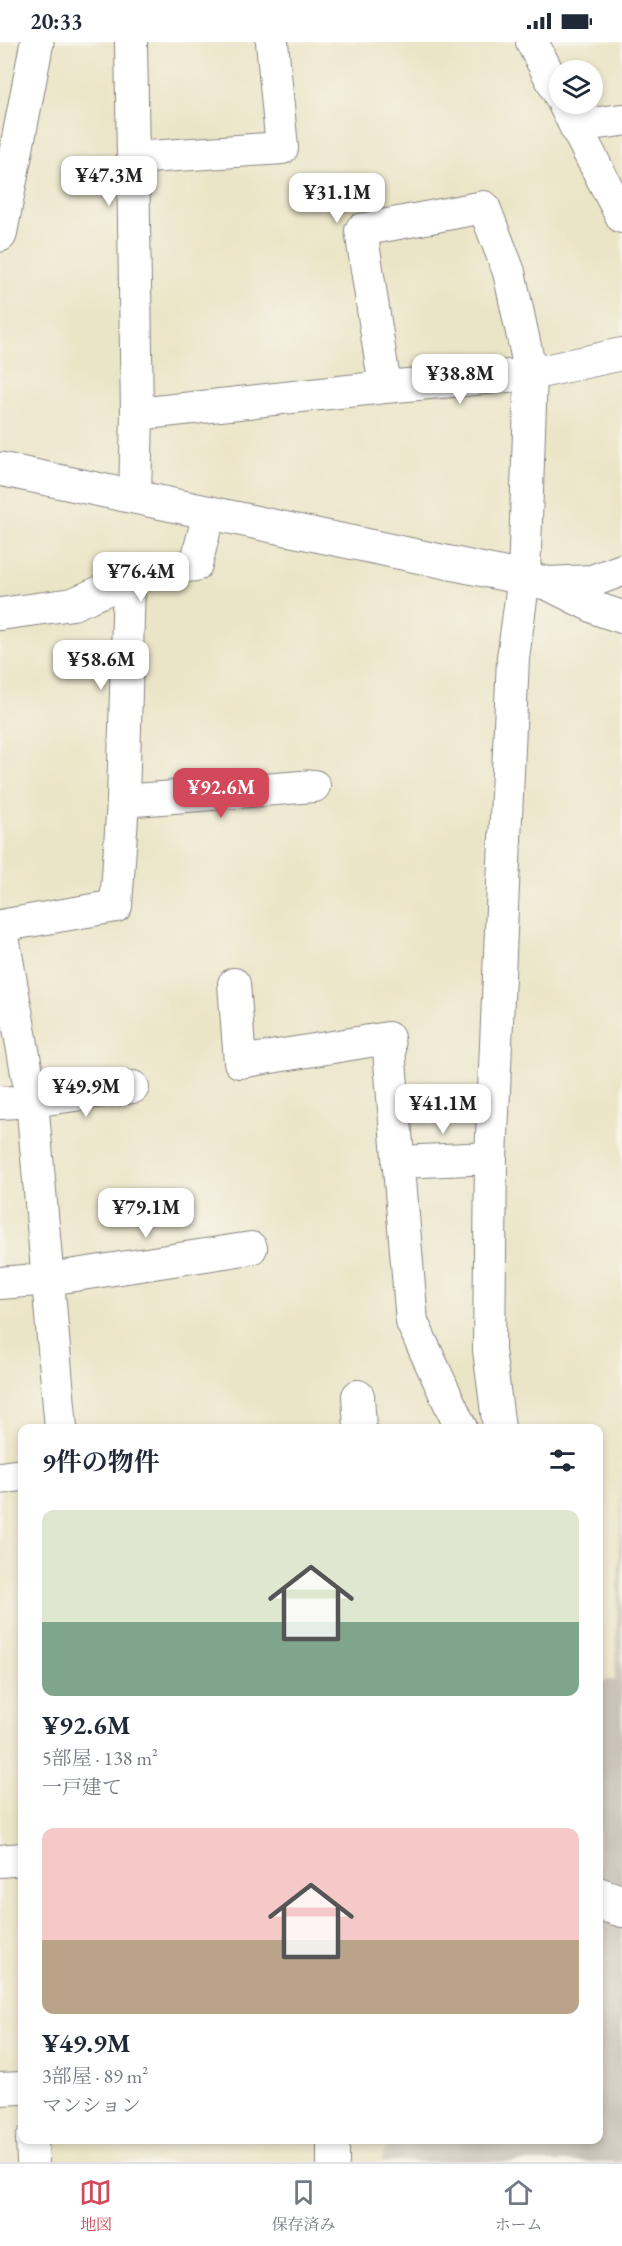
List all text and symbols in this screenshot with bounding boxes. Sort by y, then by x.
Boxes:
text: 20:33 [30,7,83,36]
map controls [549,60,603,114]
button: layers [549,60,603,114]
pin: ¥47.3M [60,156,158,207]
text: ¥47.3M [75,162,143,188]
pin: ¥31.1M [288,173,386,224]
text: ¥31.1M [303,179,371,205]
pin: ¥38.8M [411,354,509,405]
text: ¥38.8M [426,360,494,386]
pin: ¥76.4M [92,552,190,603]
text: ¥76.4M [107,558,175,584]
pin: ¥58.6M [52,640,150,691]
text: ¥58.6M [67,646,135,672]
pin: ¥92.6M [172,768,270,819]
text: ¥92.6M [187,774,255,800]
pin: ¥49.9M [37,1067,135,1118]
text: ¥49.9M [52,1073,120,1099]
pin: ¥41.1M [394,1084,492,1135]
text: ¥41.1M [409,1090,477,1116]
pin: ¥79.1M [97,1188,195,1239]
text: ¥79.1M [112,1194,180,1220]
icon: filters [546,1444,579,1477]
text: 9件の物件 [42,1445,160,1479]
icon: home [257,1549,365,1657]
text: ¥92.6M [42,1708,131,1742]
text: 5部屋 · 138 m² [42,1745,158,1771]
text: 一戸建て [42,1774,122,1800]
icon: home [257,1867,365,1975]
text: ¥49.9M [42,2026,131,2060]
text: 3部屋 · 89 m² [42,2063,148,2089]
text: マンション [42,2092,141,2118]
tab: 地図 [79,2176,112,2235]
tab: 保存済み [271,2176,335,2235]
tab: ホーム [494,2176,542,2235]

